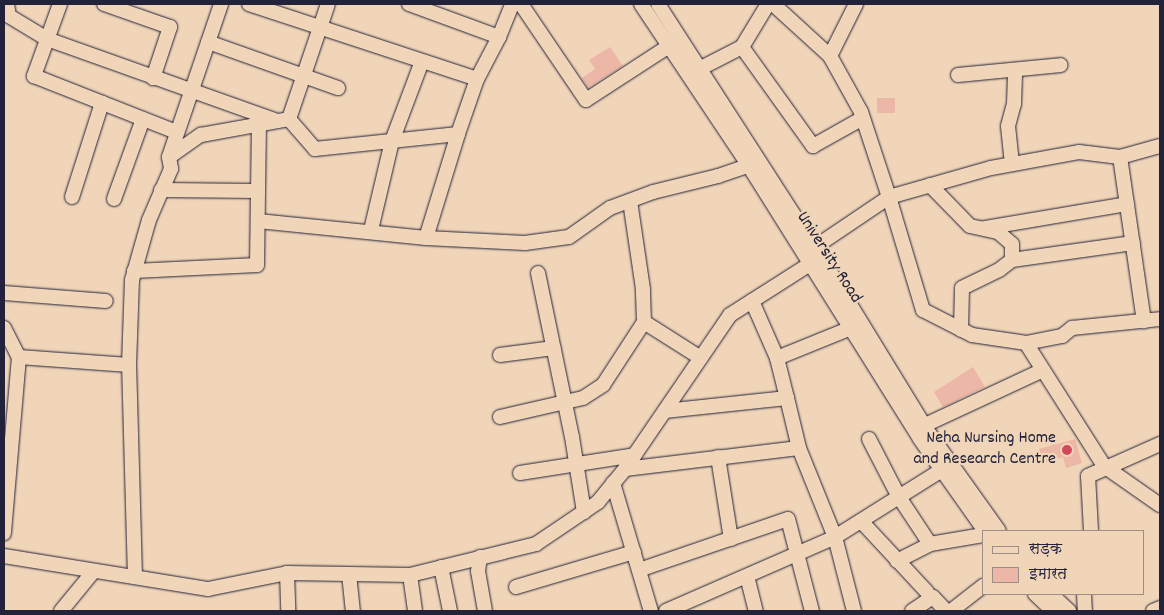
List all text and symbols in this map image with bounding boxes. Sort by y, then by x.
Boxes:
street label: University Road [790,208,866,308]
place label: Neha Nursing Home and Research Centre [913,429,1056,472]
marker: Neha Nursing Home and Research Centre [1060,443,1074,457]
legend [982,530,1144,595]
text: सड़क [1029,539,1062,561]
text: इमारत [1029,564,1067,586]

